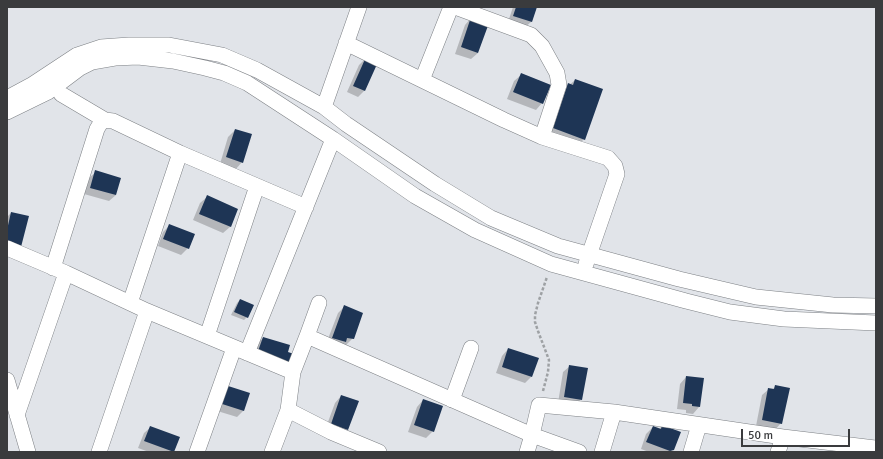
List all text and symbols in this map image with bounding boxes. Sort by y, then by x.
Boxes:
scale bar [743,421,852,447]
text: 50 m [748,428,773,443]

